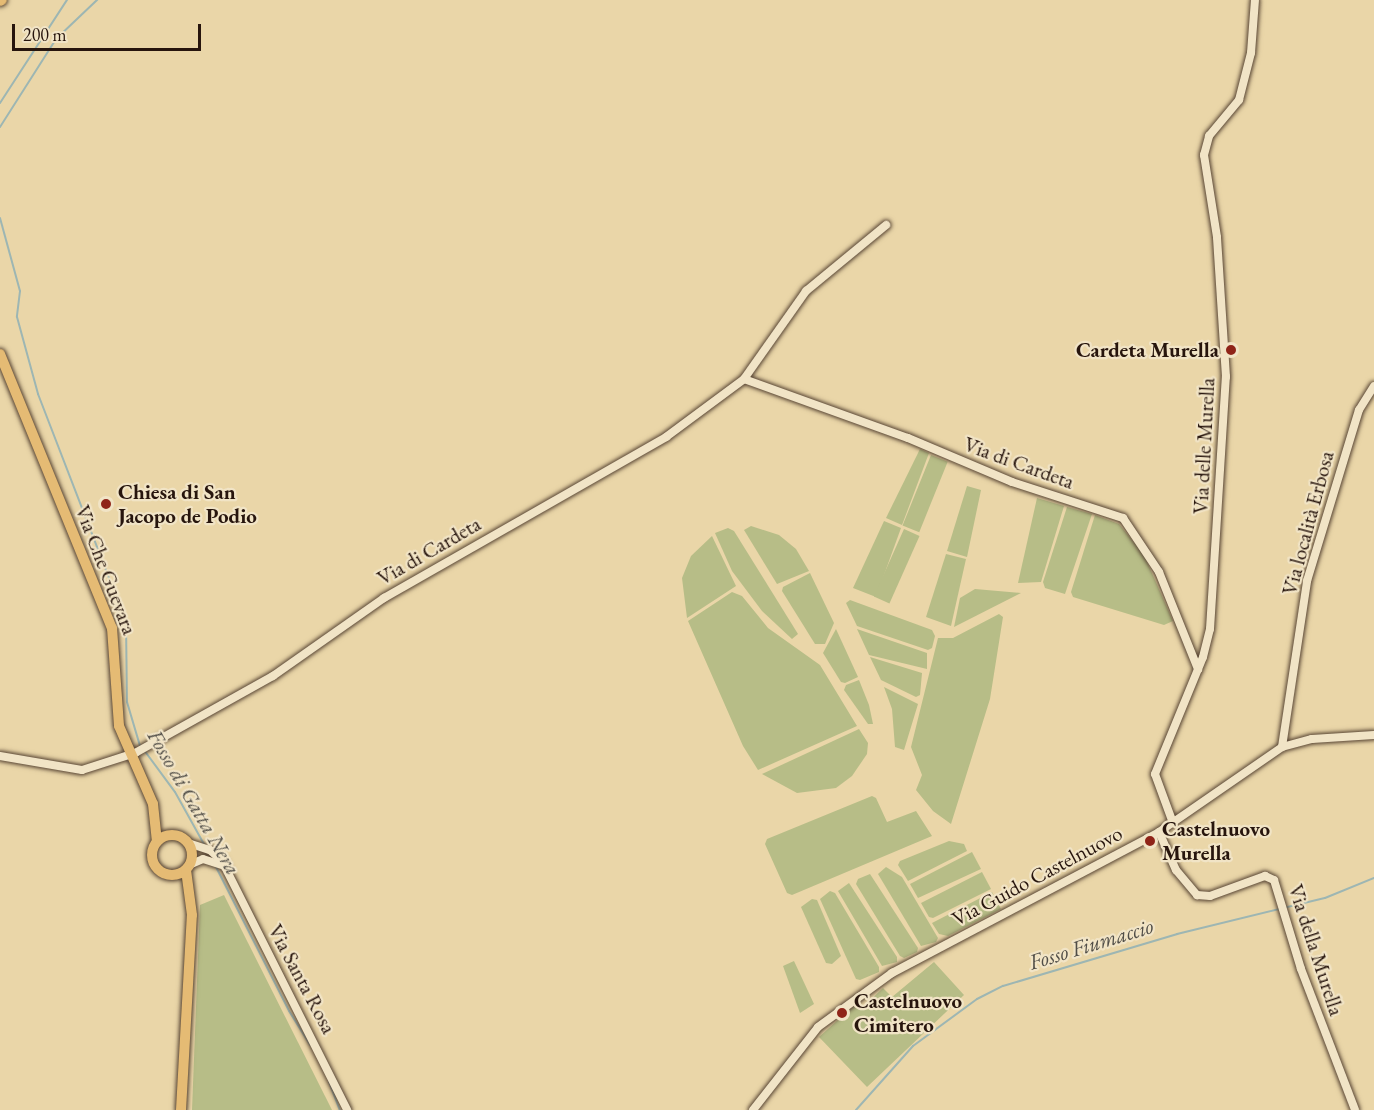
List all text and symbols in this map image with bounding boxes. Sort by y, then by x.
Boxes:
scale bar [15,12,204,50]
text: 200 m [23,23,67,46]
place label: Cardeta Murella [1076,337,1219,363]
marker: Cardeta Murella [1224,343,1238,357]
street label: Via delle Murella [1188,377,1220,515]
street label: Via di Cardeta [960,431,1078,495]
street label: Via località Erbosa [1277,448,1339,598]
place label: Chiesa di San Jacopo de Podio [118,479,257,529]
marker: Chiesa di San Jacopo de Podio [99,497,113,511]
street label: Via Che Guevara [70,502,142,638]
street label: Via di Cardeta [373,511,485,591]
water label: Fosso di Gatta Nera [142,725,246,879]
place label: Castelnuovo Murella [1162,816,1270,866]
street label: Via Guido Castelnuovo [947,820,1127,932]
marker: Castelnuovo Murella [1143,834,1157,848]
street label: Via della Murella [1283,881,1349,1019]
water label: Fosso Fiumaccio [1025,913,1157,975]
street label: Via Santa Rosa [263,920,341,1038]
place label: Castelnuovo Cimitero [854,988,962,1038]
marker: Castelnuovo Cimitero [835,1006,849,1020]

